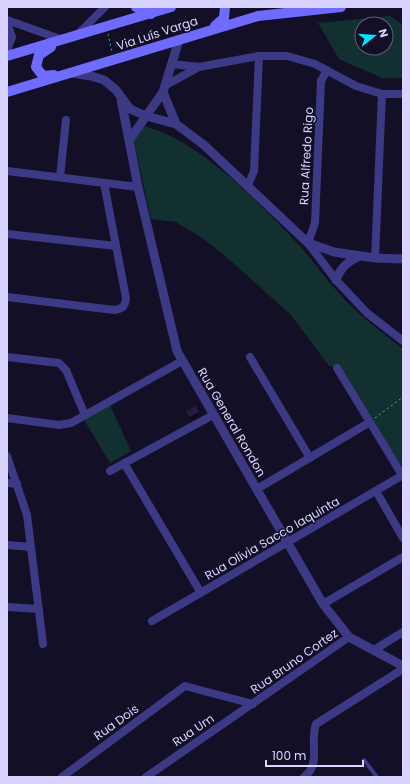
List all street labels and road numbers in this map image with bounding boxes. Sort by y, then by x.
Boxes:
street label: Via Luís Varga [114,12,200,54]
street label: Rua Alfredo Rigo [295,106,317,205]
street label: Rua General Rondon [194,364,270,480]
street label: Rua Olívia Sacco Iaquinta [201,492,343,584]
street label: Rua Bruno Cortez [247,624,341,698]
street label: Rua Dois [90,700,142,744]
street label: Rua Um [169,710,217,750]

